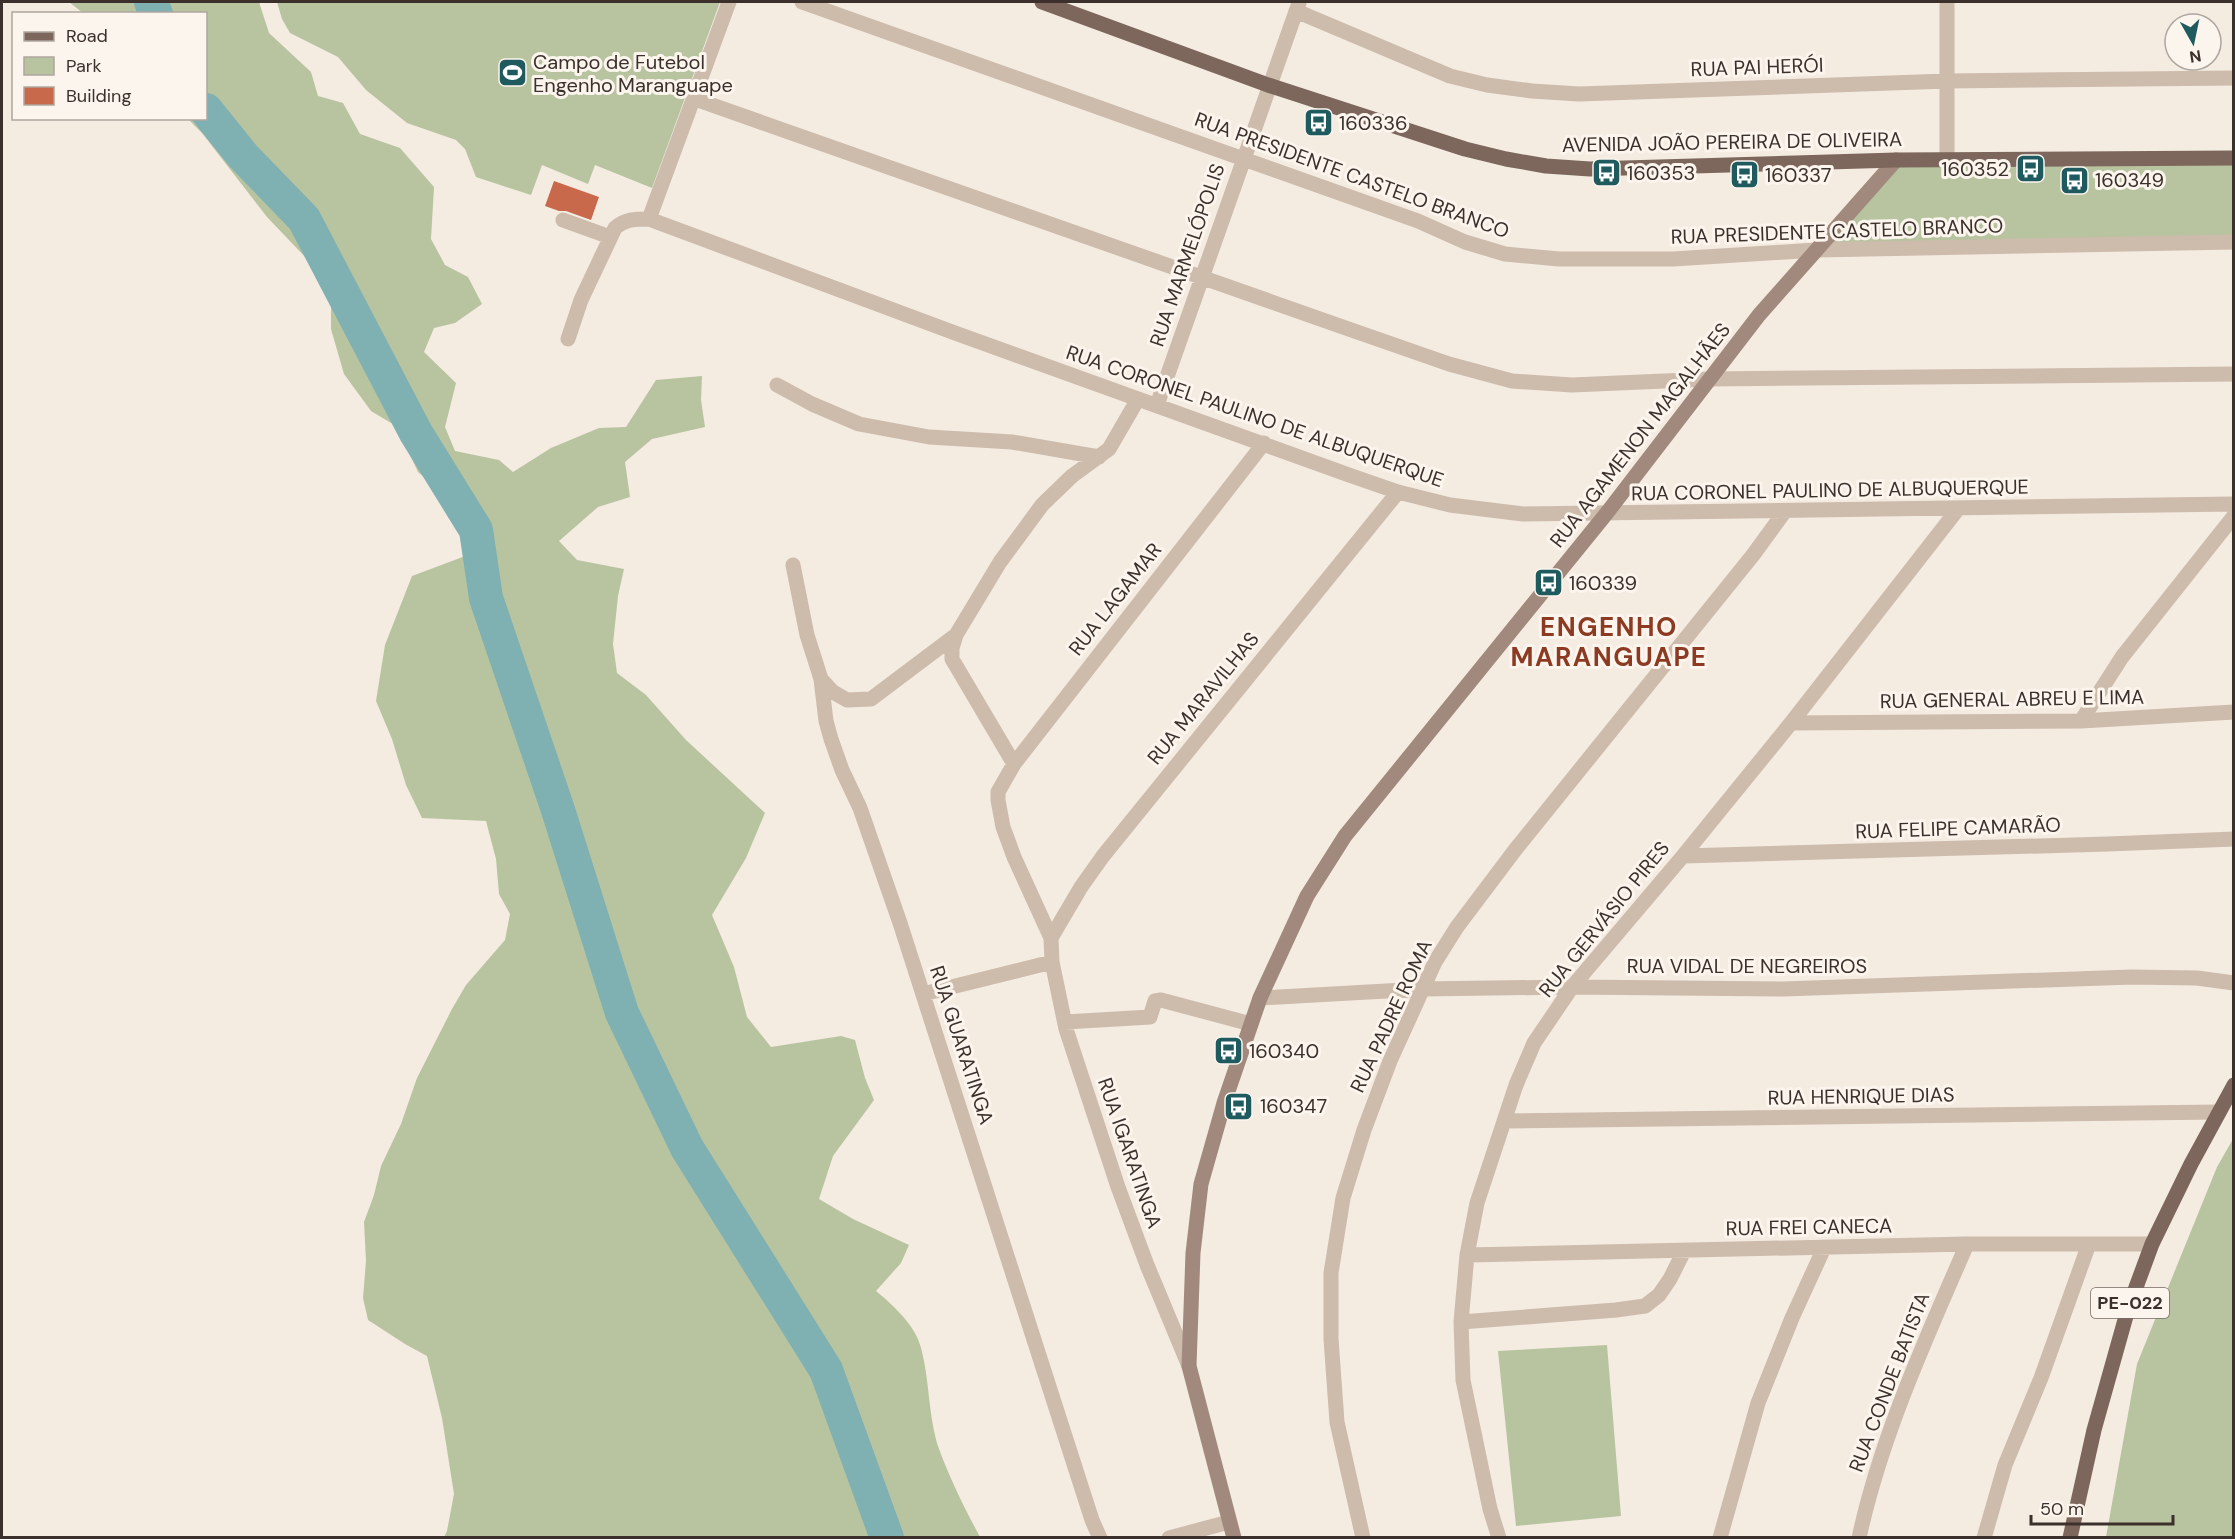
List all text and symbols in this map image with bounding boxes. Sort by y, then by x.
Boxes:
legend [12,12,207,120]
north arrow [2163,12,2223,72]
text: Road [66,24,108,48]
text: N [2188,45,2203,68]
place label: Campo de Futebol Engenho Maranguape [533,49,733,98]
street label: RUA PAI HERÓI [1690,52,1824,82]
text: Park [66,54,102,78]
sports icon: Campo de Futebol Engenho Maranguape [496,57,528,89]
text: Building [66,84,131,108]
street label: RUA PRESIDENTE CASTELO BRANCO [1191,106,1513,244]
bus stop icon: 160336 [1302,107,1334,139]
place label: 160336 [1339,110,1408,136]
street label: AVENIDA JOÃO PEREIRA DE OLIVEIRA [1562,126,1902,158]
bus stop icon: 160352 [2014,153,2046,185]
place label: 160352 [1941,156,2009,182]
bus stop icon: 160353 [1590,157,1622,189]
bus stop icon: 160337 [1728,159,1760,191]
street label: RUA MARMELÓPOLIS [1144,160,1230,350]
place label: 160353 [1627,160,1695,186]
place label: 160337 [1765,162,1831,188]
bus stop icon: 160349 [2058,164,2090,196]
place label: 160349 [2095,167,2164,193]
street label: RUA PRESIDENTE CASTELO BRANCO [1670,212,2004,250]
street label: RUA AGAMENON MAGALHÃES [1544,317,1736,553]
street label: RUA CORONEL PAULINO DE ALBUQUERQUE [1063,339,1447,493]
street label: RUA CORONEL PAULINO DE ALBUQUERQUE [1631,474,2029,506]
street label: RUA LAGAMAR [1063,537,1167,661]
bus stop icon: 160339 [1532,567,1564,599]
place label: 160339 [1569,570,1637,596]
district label: ENGENHO MARANGUAPE [1510,610,1708,674]
street label: RUA MARAVILHAS [1141,626,1265,770]
street label: RUA GENERAL ABREU E LIMA [1880,684,2144,714]
street label: RUA FELIPE CAMARÃO [1855,811,2061,845]
street label: RUA GERVÁSIO PIRES [1533,836,1675,1002]
street label: RUA PADRE ROMA [1344,935,1438,1097]
street label: RUA VIDAL DE NEGREIROS [1627,953,1867,979]
street label: RUA GUARATINGA [924,962,1000,1128]
bus stop icon: 160340 [1212,1035,1244,1067]
place label: 160340 [1249,1038,1319,1064]
street label: RUA IGARATINGA [1092,1074,1168,1232]
street label: RUA HENRIQUE DIAS [1767,1081,1955,1111]
bus stop icon: 160347 [1223,1090,1255,1122]
place label: 160347 [1260,1093,1327,1119]
street label: RUA FREI CANECA [1726,1213,1892,1241]
street label: RUA CONDE BATISTA [1843,1288,1935,1476]
road number: PE-022 [2091,1288,2169,1318]
scale bar [2031,1488,2174,1526]
text: 50 m [2040,1497,2084,1521]

